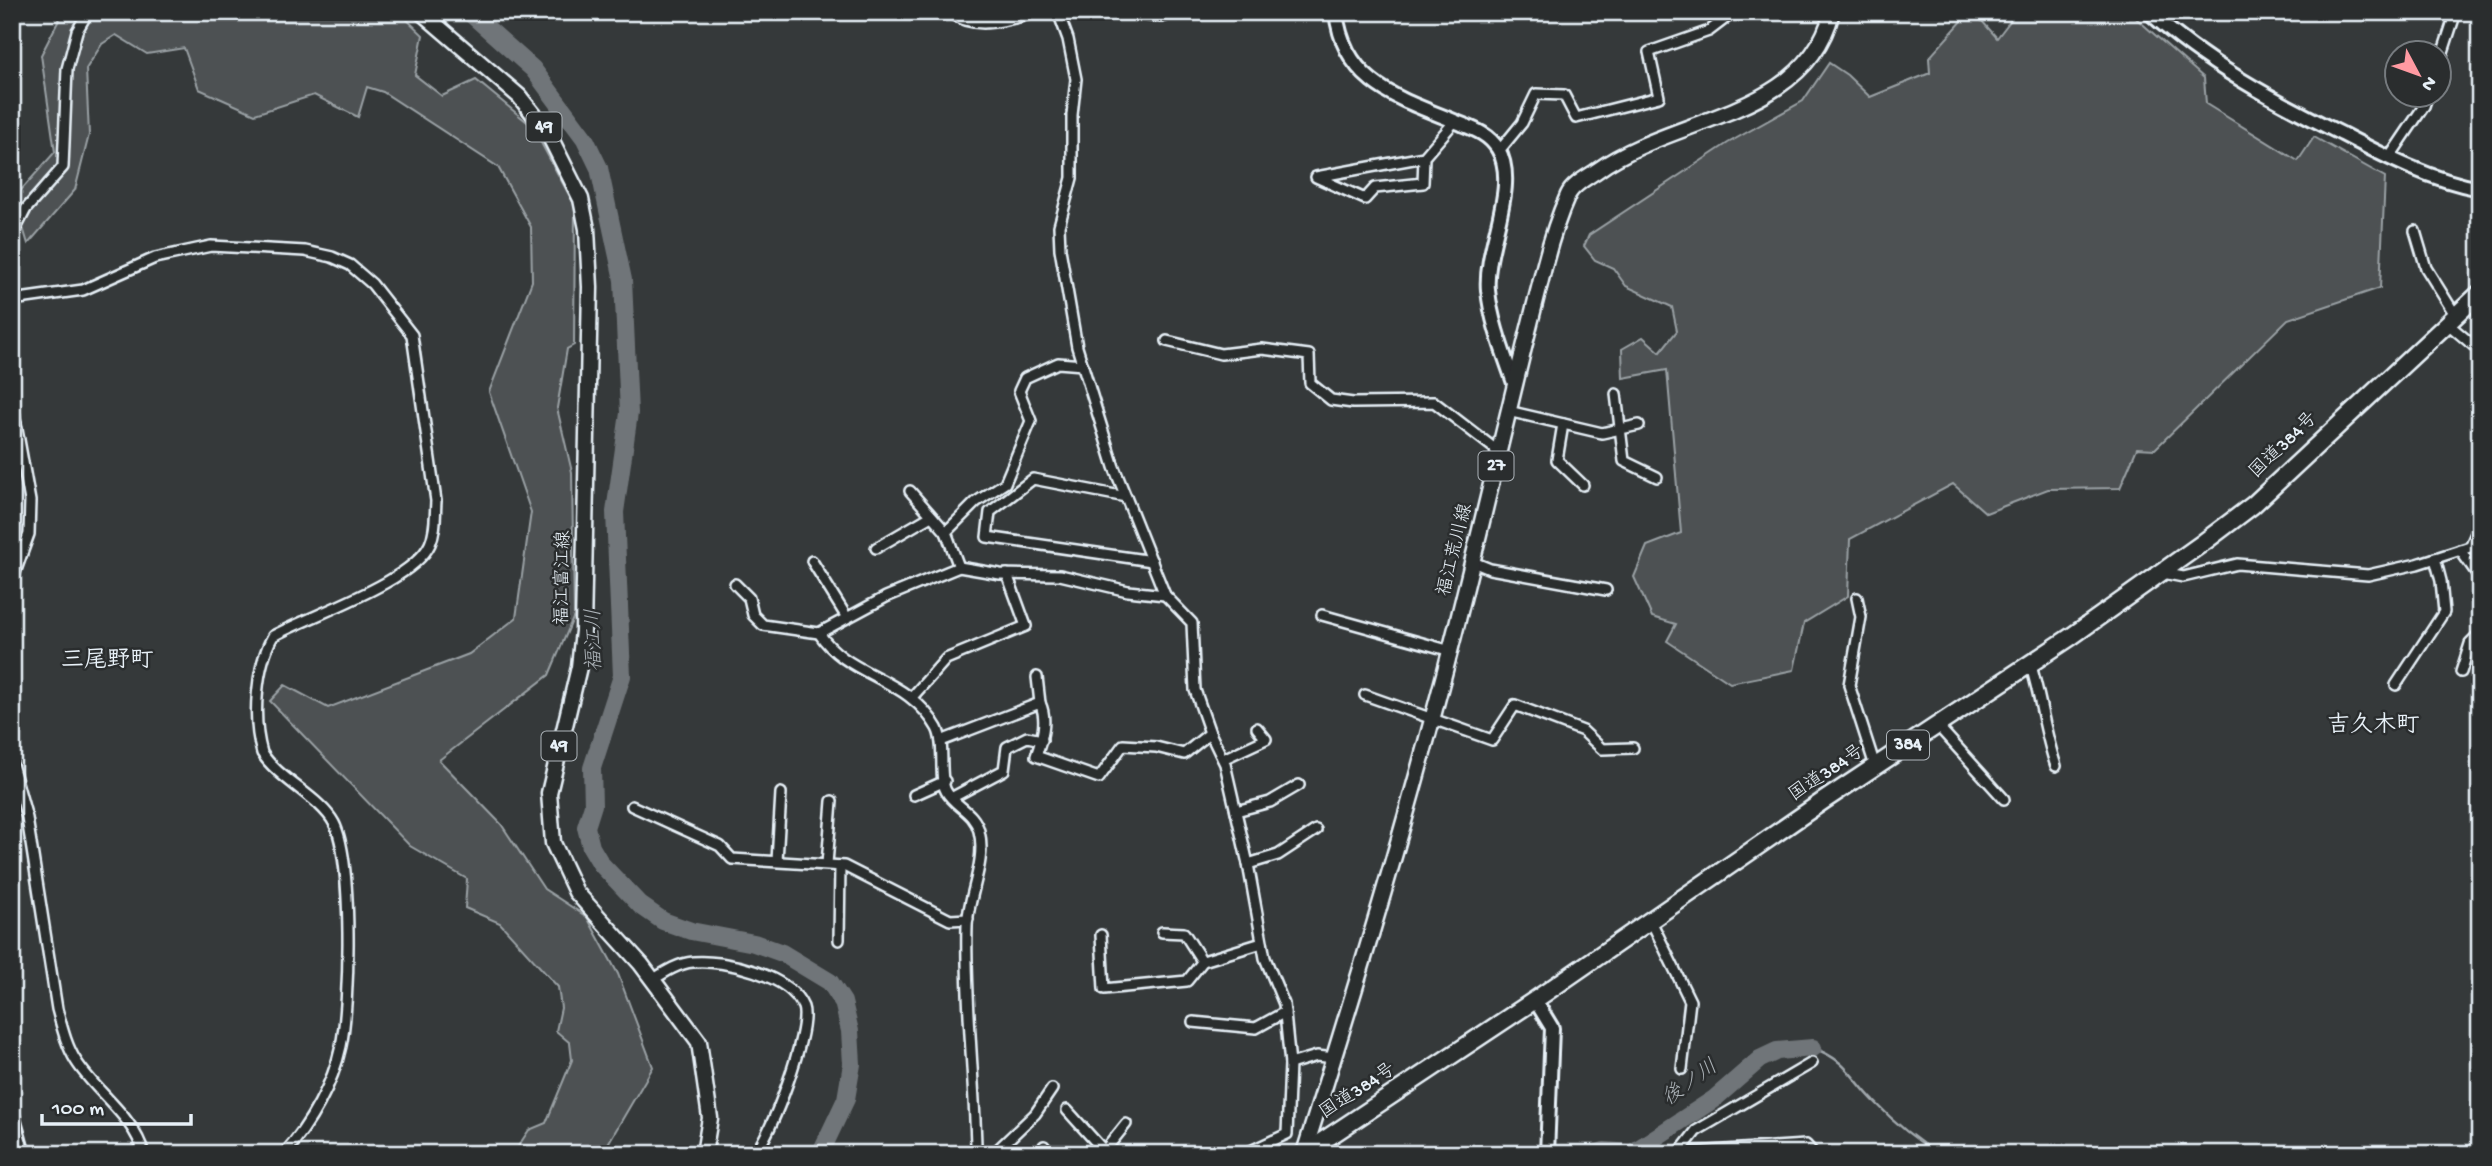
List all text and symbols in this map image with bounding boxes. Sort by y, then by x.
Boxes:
north arrow [2384,38,2454,108]
text: N [2415,71,2441,95]
road number: 49 [526,112,562,142]
street label: 国道384号 [2244,407,2323,484]
road number: 27 [1478,452,1514,480]
street label: 福江荒川線 [1432,501,1479,599]
street label: 福江富江線 [551,530,576,626]
water label: 福江川 [582,608,609,672]
district label: 三尾野町 [61,648,153,675]
district label: 吉久木町 [2327,712,2419,740]
road number: 384 [1887,730,1929,760]
road number: 49 [542,732,576,760]
street label: 国道384号 [1784,740,1869,808]
water label: 後ノ川 [1658,1055,1724,1113]
street label: 国道384号 [1315,1058,1400,1125]
scale bar [42,1082,191,1126]
text: 100 m [51,1098,104,1123]

